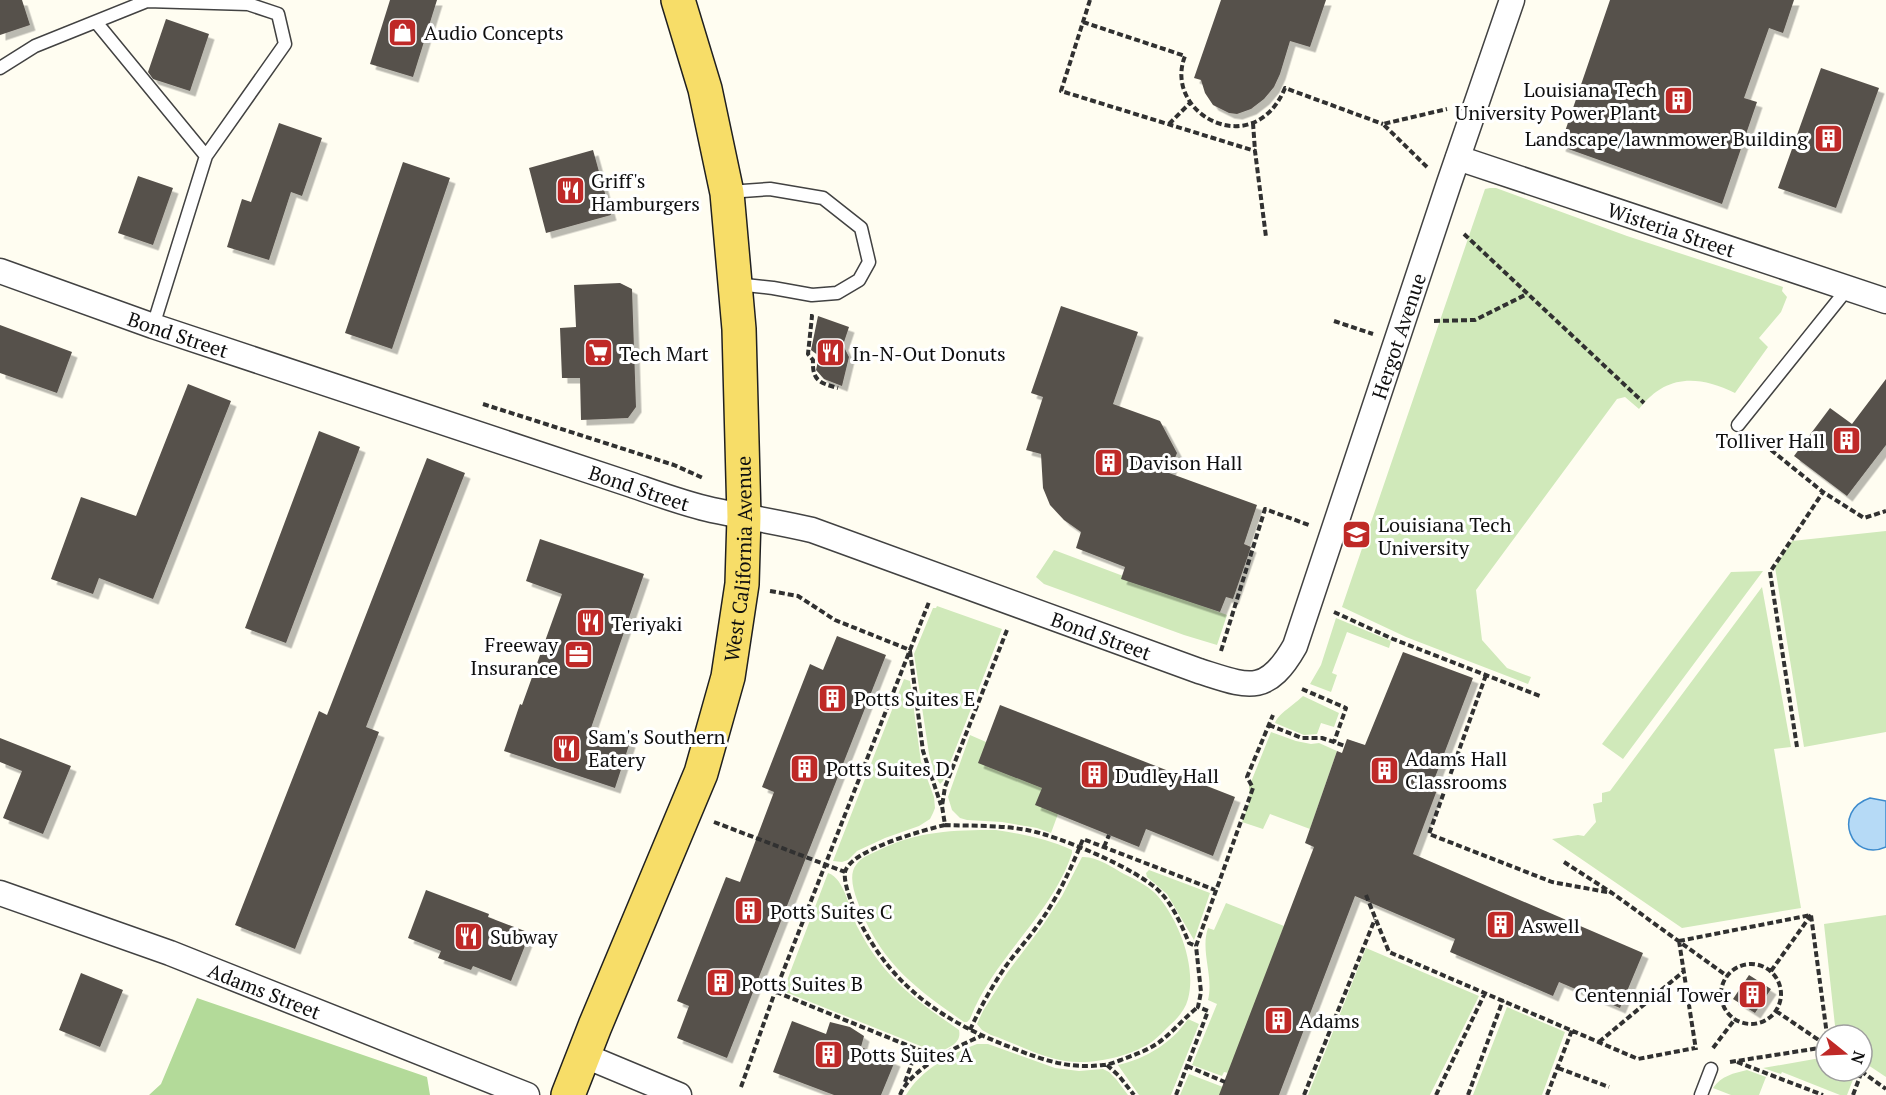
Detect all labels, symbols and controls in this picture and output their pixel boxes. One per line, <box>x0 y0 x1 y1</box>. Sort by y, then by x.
shop icon: Audio Concepts <box>387 16 419 48</box>
place label: Audio Concepts <box>424 19 564 46</box>
place label: Louisiana Tech University Power Plant <box>1455 76 1658 126</box>
building icon: Louisiana Tech University Power Plant <box>1662 84 1694 116</box>
building icon: Landscape/lawnmower Building <box>1813 122 1845 154</box>
place label: Landscape/lawnmower Building <box>1525 125 1808 152</box>
place label: Griff's Hamburgers <box>591 167 700 217</box>
restaurant icon: Griff's Hamburgers <box>554 175 586 207</box>
street label: Wisteria Street <box>1604 195 1739 263</box>
street label: Hergot Avenue <box>1365 269 1432 402</box>
street label: Bond Street <box>124 305 233 364</box>
supermarket icon: Tech Mart <box>582 337 614 369</box>
restaurant icon: In-N-Out Donuts <box>815 337 847 369</box>
place label: Tech Mart <box>619 340 709 367</box>
place label: In-N-Out Donuts <box>852 340 1006 367</box>
building icon: Tolliver Hall <box>1830 424 1862 456</box>
place label: Tolliver Hall <box>1716 427 1825 454</box>
building icon: Davison Hall <box>1092 446 1124 478</box>
place label: Davison Hall <box>1129 449 1243 476</box>
street label: West California Avenue <box>717 455 758 664</box>
street label: Bond Street <box>585 458 693 517</box>
place label: Louisiana Tech University <box>1378 511 1512 561</box>
school or university icon: Louisiana Tech University <box>1341 519 1373 551</box>
street label: Bond Street <box>1047 605 1156 666</box>
restaurant icon: Teriyaki <box>574 607 606 639</box>
place label: Teriyaki <box>611 610 682 637</box>
place label: Freeway Insurance <box>470 631 559 681</box>
office icon: Freeway Insurance <box>563 639 595 671</box>
building icon: Potts Suites E <box>817 682 849 714</box>
place label: Potts Suites E <box>854 685 975 712</box>
place label: Sam's Southern Eatery <box>588 723 726 773</box>
restaurant icon: Sam's Southern Eatery <box>551 732 583 764</box>
place label: Adams Hall Classrooms <box>1405 745 1507 795</box>
building icon: Potts Suites D <box>789 752 821 784</box>
building icon: Adams Hall Classrooms <box>1368 754 1400 786</box>
place label: Potts Suites D <box>826 755 950 782</box>
building icon: Dudley Hall <box>1078 759 1110 791</box>
place label: Dudley Hall <box>1115 762 1219 789</box>
building icon: Potts Suites C <box>733 895 765 927</box>
place label: Potts Suites C <box>770 898 893 925</box>
building icon: Aswell <box>1484 909 1516 941</box>
place label: Aswell <box>1521 912 1580 939</box>
restaurant icon: Subway <box>453 920 485 952</box>
place label: Subway <box>490 923 559 950</box>
street label: Adams Street <box>204 956 325 1025</box>
building icon: Potts Suites B <box>704 967 736 999</box>
place label: Potts Suites B <box>741 970 863 997</box>
building icon: Centennial Tower <box>1736 978 1768 1010</box>
place label: Centennial Tower <box>1574 981 1731 1008</box>
building icon: Adams <box>1262 1004 1294 1036</box>
place label: Adams <box>1299 1007 1360 1034</box>
north arrow <box>1814 1023 1874 1083</box>
building icon: Potts Suites A <box>813 1038 845 1070</box>
place label: Potts Suites A <box>850 1041 973 1068</box>
text: N <box>1846 1048 1871 1067</box>

